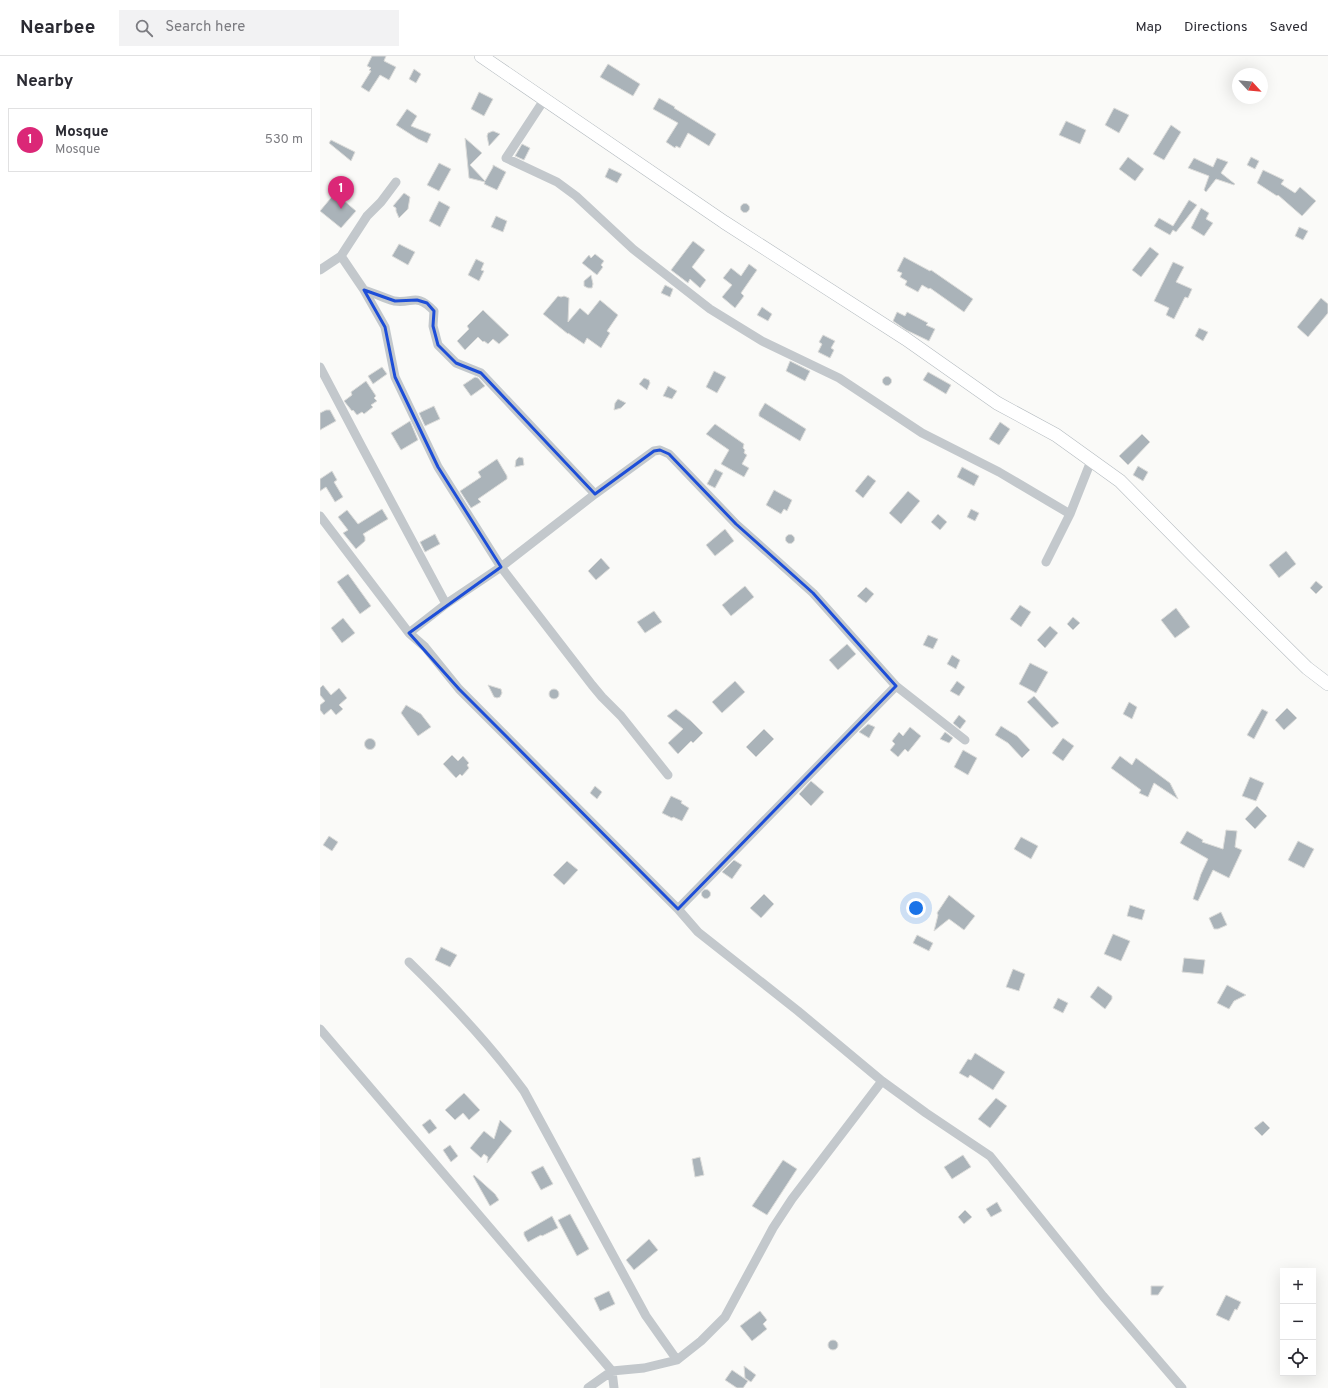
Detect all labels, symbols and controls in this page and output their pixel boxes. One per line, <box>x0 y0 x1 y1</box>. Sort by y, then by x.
search box <box>119 10 399 46</box>
text: Nearbee <box>20 16 95 40</box>
icon: search <box>133 17 155 39</box>
text: Search here <box>165 18 245 37</box>
text: Map <box>1136 19 1162 36</box>
text: Directions <box>1184 19 1248 36</box>
text: Saved <box>1270 19 1308 36</box>
north arrow <box>1232 68 1268 104</box>
text: Nearby <box>16 71 73 93</box>
text: Mosque <box>55 123 109 142</box>
text: 1 <box>27 132 33 148</box>
text: 530 m <box>265 132 303 148</box>
text: Mosque <box>55 142 100 158</box>
pin: 1 <box>328 176 354 209</box>
your location <box>906 898 926 918</box>
map controls <box>1280 1268 1316 1376</box>
button: + <box>1280 1268 1316 1304</box>
button: − <box>1280 1304 1316 1340</box>
button: locate <box>1280 1340 1316 1376</box>

